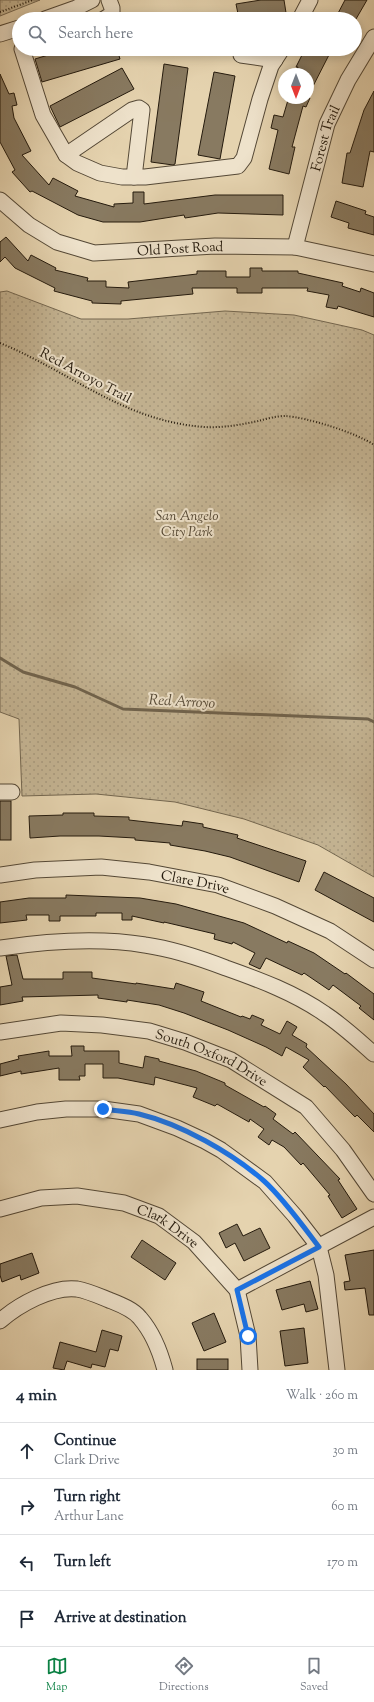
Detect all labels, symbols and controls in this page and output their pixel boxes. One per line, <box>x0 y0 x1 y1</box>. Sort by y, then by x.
search box <box>12 12 362 56</box>
icon: search <box>26 23 48 45</box>
text: Search here <box>58 24 133 45</box>
north arrow <box>278 68 314 104</box>
street label: Forest Trail <box>307 102 347 174</box>
street label: Old Post Road <box>137 238 224 262</box>
street label: Red Arroyo Trail <box>36 344 135 409</box>
park label: San Angelo City Park <box>155 507 219 543</box>
water label: Red Arroyo <box>148 690 216 715</box>
street label: Clare Drive <box>159 866 232 900</box>
street label: South Oxford Drive <box>152 1025 271 1092</box>
route end <box>94 1100 112 1118</box>
street label: Clark Drive <box>133 1201 203 1253</box>
route start <box>239 1327 257 1345</box>
text: 4 min <box>16 1384 57 1408</box>
text: Walk · 260 m <box>286 1387 358 1405</box>
text: Continue <box>54 1431 116 1452</box>
icon: ahead <box>16 1440 38 1462</box>
text: 30 m <box>332 1442 358 1460</box>
text: Clark Drive <box>54 1452 120 1470</box>
text: Turn right <box>54 1487 120 1508</box>
icon: right <box>16 1496 38 1518</box>
text: 60 m <box>331 1498 358 1516</box>
text: Arthur Lane <box>54 1508 124 1526</box>
icon: left <box>16 1552 38 1574</box>
text: Turn left <box>54 1552 111 1573</box>
text: 170 m <box>327 1554 358 1572</box>
icon: arrive <box>16 1608 38 1630</box>
text: Arrive at destination <box>54 1608 187 1629</box>
tab: Map <box>46 1655 68 1695</box>
tab: Directions <box>159 1655 209 1695</box>
tab: Saved <box>300 1655 328 1695</box>

